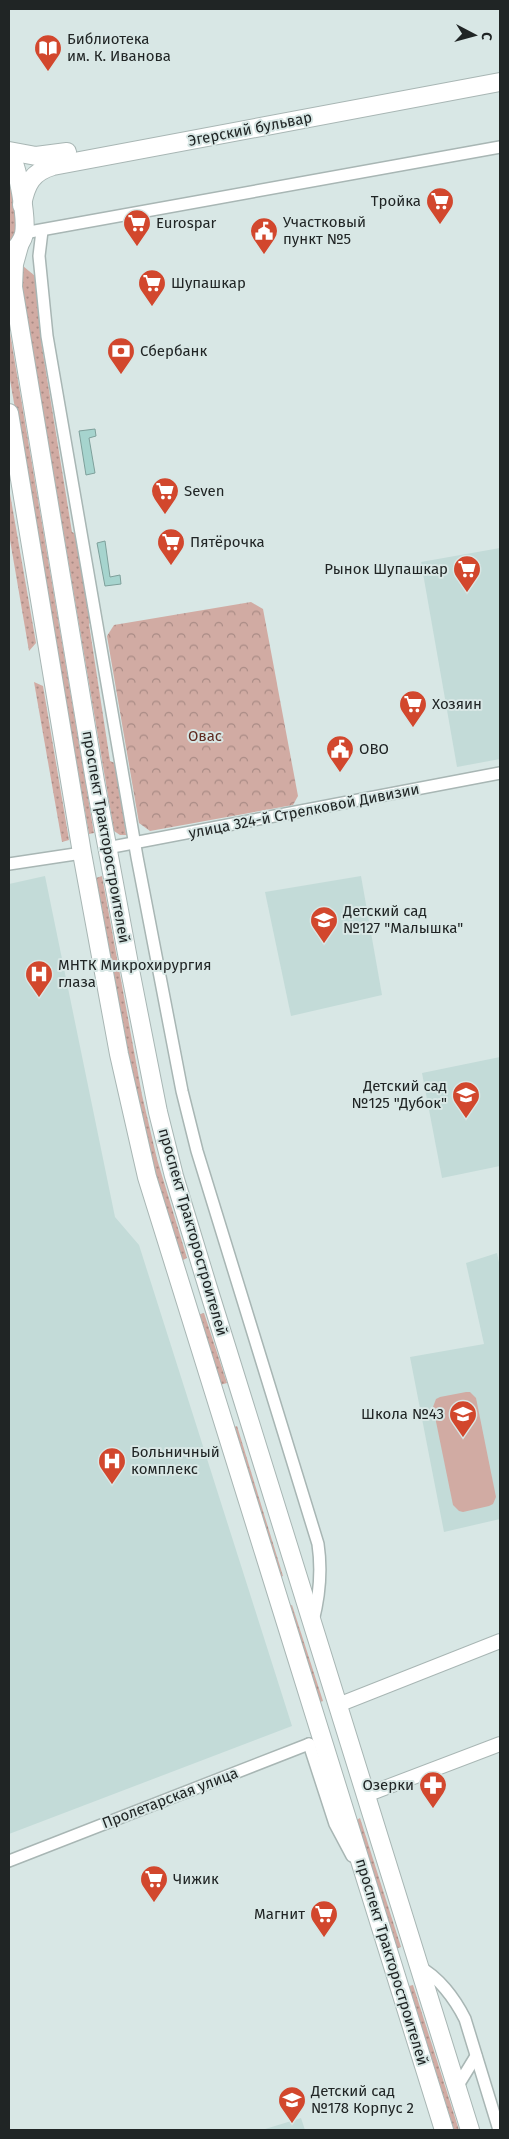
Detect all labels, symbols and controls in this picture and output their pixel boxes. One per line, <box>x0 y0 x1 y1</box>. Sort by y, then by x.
north arrow <box>449 10 499 60</box>
place label: Библиотека им. К. Иванова <box>67 30 171 65</box>
text: С <box>478 31 495 41</box>
library icon: Библиотека им. К. Иванова <box>33 33 63 72</box>
street label: Эгерский бульвар <box>187 108 313 150</box>
supermarket icon: Тройка <box>425 186 455 225</box>
place label: Тройка <box>371 192 421 210</box>
supermarket icon: Eurospar <box>122 208 152 247</box>
place label: Участковый пункт №5 <box>283 213 366 248</box>
place label: Eurospar <box>156 214 217 232</box>
public building icon: Участковый пункт №5 <box>249 216 279 255</box>
supermarket icon: Шупашкар <box>137 268 167 307</box>
place label: Шупашкар <box>171 274 246 292</box>
bank icon: Сбербанк <box>106 336 136 375</box>
place label: Сбербанк <box>140 342 208 360</box>
supermarket icon: Seven <box>150 476 180 515</box>
place label: Seven <box>184 482 225 500</box>
supermarket icon: Пятёрочка <box>156 527 186 566</box>
place label: Пятёрочка <box>190 533 265 551</box>
supermarket icon: Рынок Шупашкар <box>452 554 482 593</box>
place label: Рынок Шупашкар <box>324 560 448 578</box>
supermarket icon: Хозяин <box>398 689 428 728</box>
place label: Хозяин <box>432 695 482 713</box>
park label: Овас <box>188 727 222 745</box>
street label: проспект Тракторостроителей <box>78 729 134 945</box>
public building icon: ОВО <box>325 734 355 773</box>
place label: ОВО <box>359 740 389 758</box>
street label: улица 324-й Стрелковой Дивизии <box>187 780 421 842</box>
place label: Детский сад №127 "Малышка" <box>342 902 463 937</box>
school or university icon: Детский сад №127 "Малышка" <box>309 905 339 944</box>
place label: МНТК Микрохирургия глаза <box>58 956 212 991</box>
hospital icon: МНТК Микрохирургия глаза <box>24 959 54 998</box>
place label: Детский сад №125 "Дубок" <box>352 1077 447 1112</box>
school or university icon: Детский сад №125 "Дубок" <box>451 1080 481 1119</box>
street label: проспект Тракторостроителей <box>155 1126 231 1338</box>
school or university icon: Школа №43 <box>448 1399 478 1438</box>
place label: Школа №43 <box>361 1405 444 1423</box>
place label: Больничный комплекс <box>131 1443 220 1478</box>
hospital icon: Больничный комплекс <box>97 1446 127 1485</box>
street label: Пролетарская улица <box>99 1764 241 1832</box>
pharmacy icon: Озерки <box>418 1770 448 1809</box>
place label: Озерки <box>362 1776 414 1794</box>
street label: проспект Тракторостроителей <box>352 1856 432 2068</box>
supermarket icon: Чижик <box>139 1864 169 1903</box>
place label: Чижик <box>173 1870 219 1888</box>
supermarket icon: Магнит <box>309 1899 339 1938</box>
place label: Магнит <box>254 1905 305 1923</box>
place label: Детский сад №178 Корпус 2 <box>310 2082 414 2117</box>
school or university icon: Детский сад №178 Корпус 2 <box>277 2085 307 2124</box>

